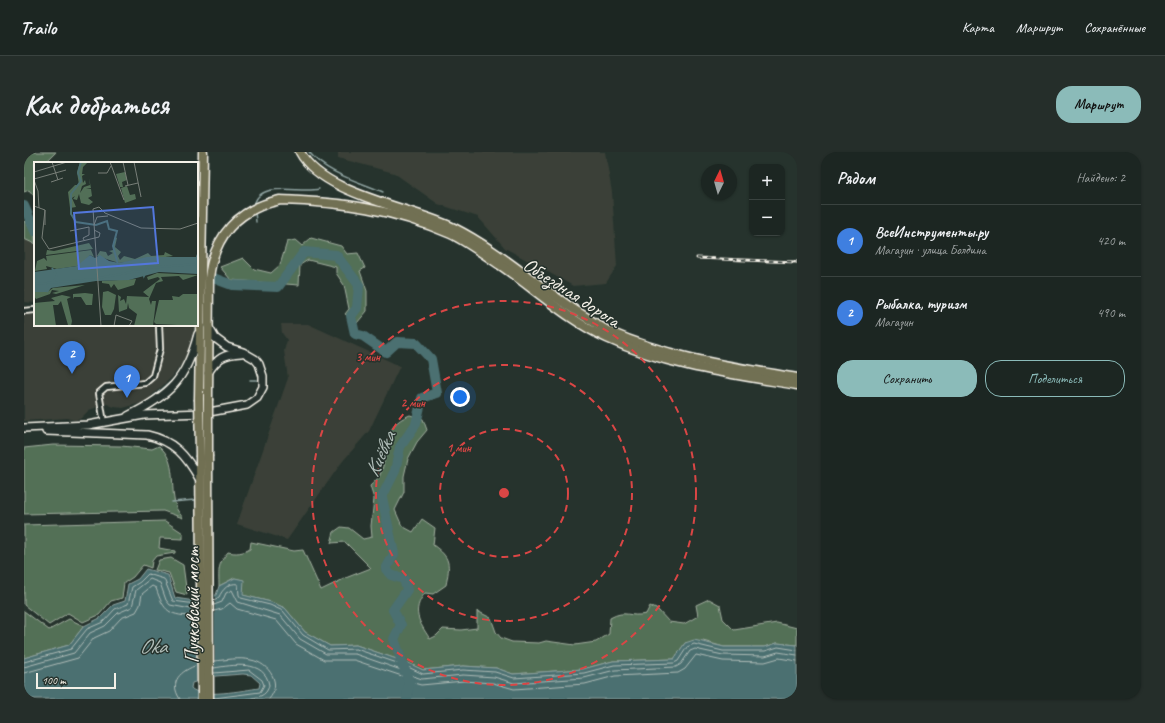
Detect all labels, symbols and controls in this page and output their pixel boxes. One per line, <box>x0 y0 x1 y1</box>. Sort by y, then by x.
text: Trailo <box>20 16 56 40</box>
text: Карта <box>962 19 994 36</box>
text: Маршрут <box>1016 19 1062 36</box>
text: Сохранённые <box>1084 19 1145 36</box>
button: Маршрут <box>1056 86 1141 123</box>
text: Как добраться <box>24 87 169 122</box>
inset map <box>34 162 198 326</box>
north arrow <box>701 164 737 200</box>
map controls <box>749 164 785 236</box>
button: + <box>749 164 785 200</box>
text: Рядом <box>837 168 875 189</box>
text: Найдено: 2 <box>1077 170 1125 186</box>
button: − <box>749 200 785 236</box>
text: ВсеИнструменты.ру <box>875 223 988 242</box>
text: 1 <box>847 233 853 249</box>
text: 420 m <box>1097 233 1125 249</box>
text: Магазин · улица Болдина <box>875 242 986 258</box>
street label: Объездная дорога <box>518 252 627 335</box>
text: Рыбалка, туризм <box>875 295 967 314</box>
text: 2 <box>847 305 853 321</box>
text: 490 m <box>1097 305 1125 321</box>
text: Магазин <box>875 314 913 330</box>
pin: 2 <box>59 341 85 374</box>
text: 3 мин <box>356 349 381 365</box>
button: Сохранить <box>837 360 977 397</box>
button: Поделиться <box>985 360 1125 397</box>
pin: 1 <box>114 365 140 398</box>
your location <box>450 387 470 407</box>
text: 2 мин <box>401 395 426 411</box>
water label: Киёвка <box>359 426 402 481</box>
text: 1 мин <box>447 440 472 456</box>
centre of rings <box>497 486 511 500</box>
street label: Пучковский мост <box>180 546 205 663</box>
water label: Oka <box>139 633 169 659</box>
scale bar <box>36 671 116 690</box>
text: 100 m <box>42 673 66 687</box>

